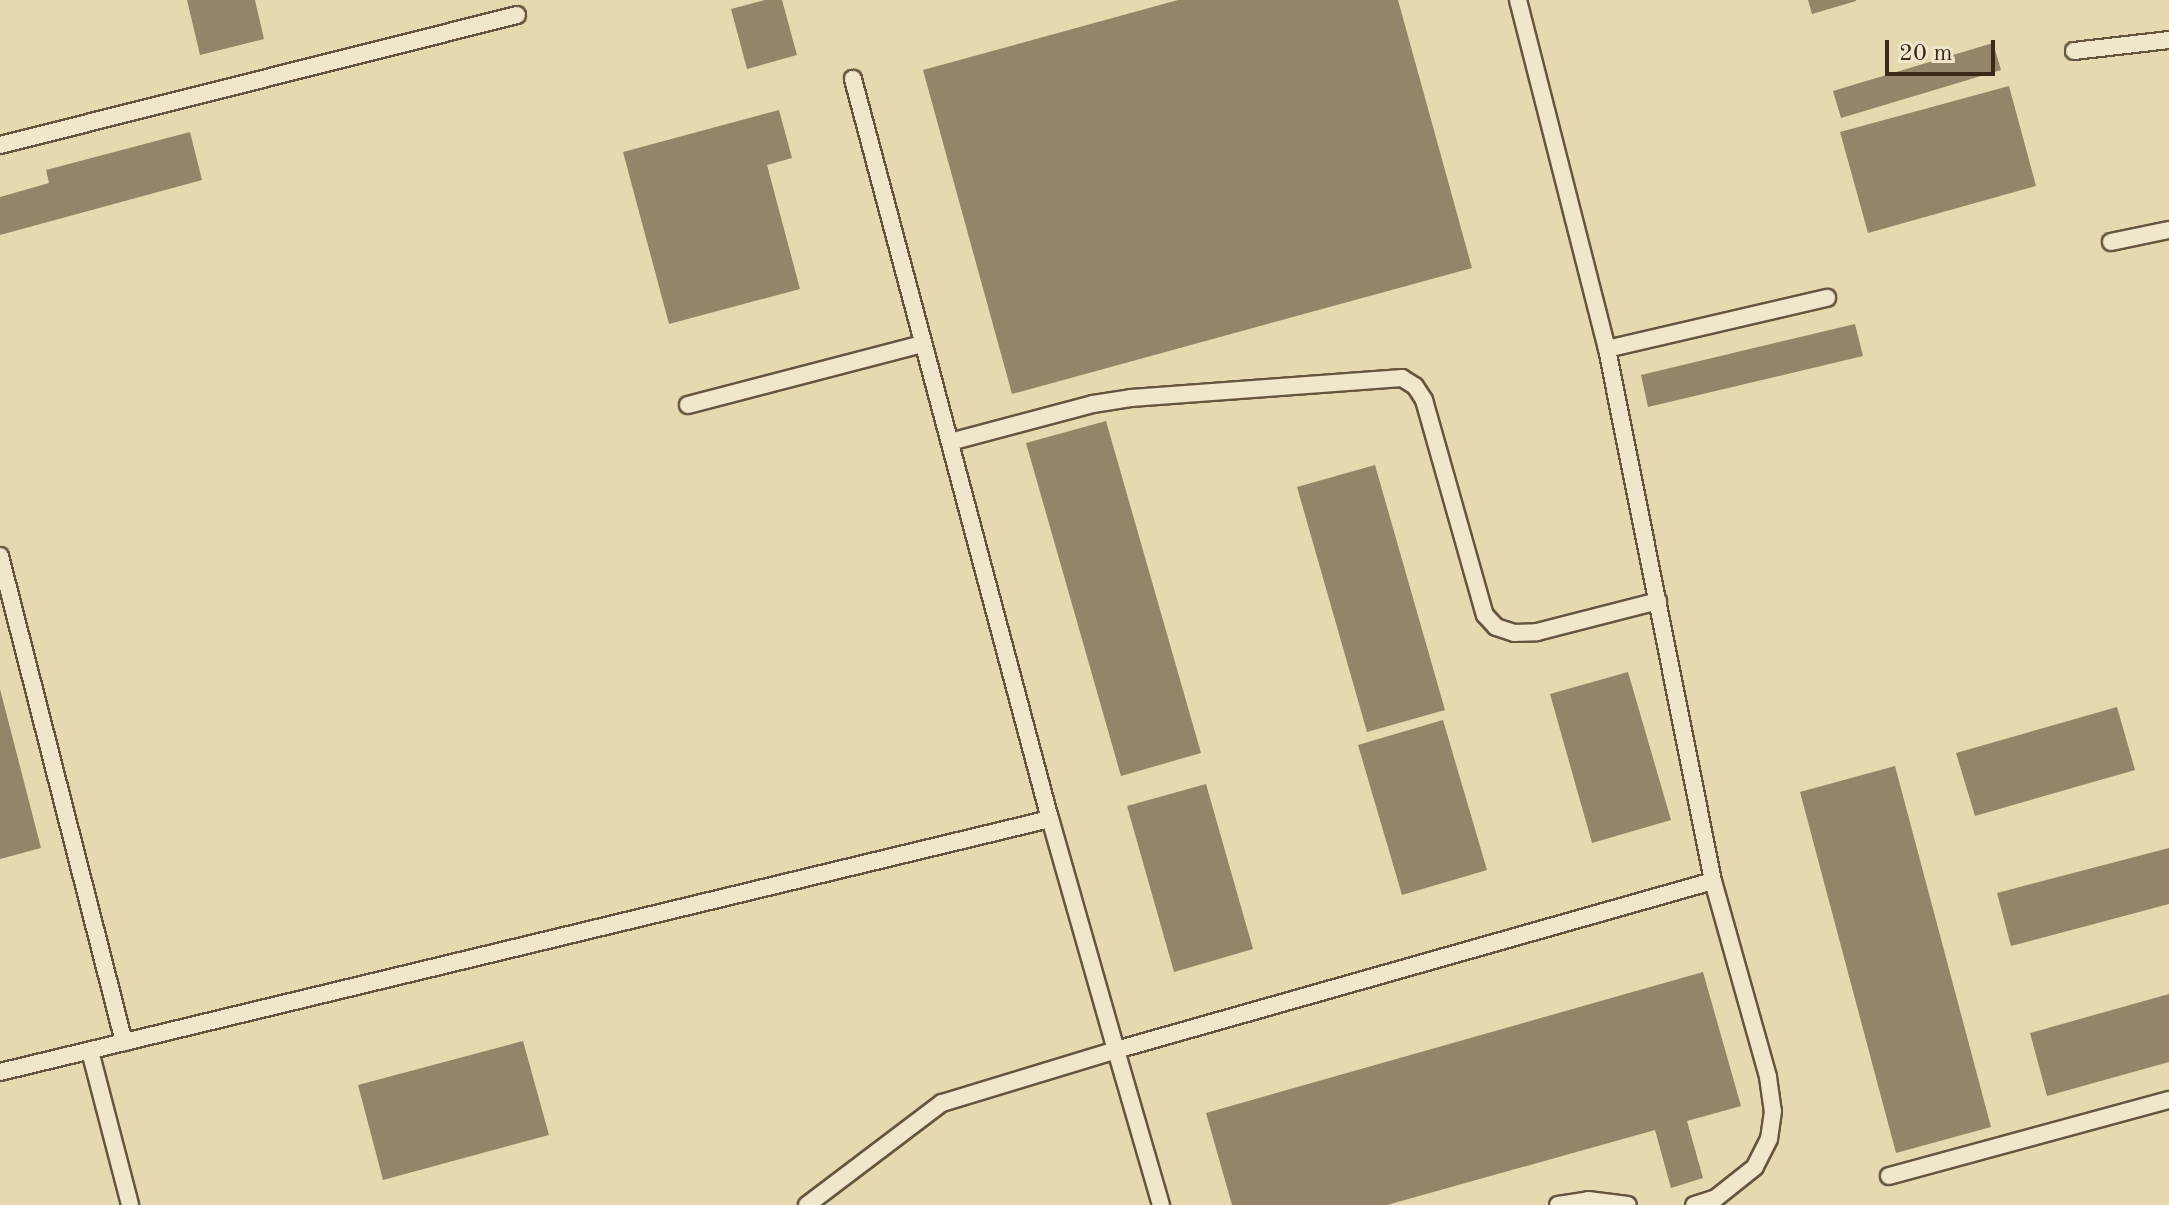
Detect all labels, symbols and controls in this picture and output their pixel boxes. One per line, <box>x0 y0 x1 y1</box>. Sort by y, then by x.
scale bar <box>1889 24 1999 74</box>
text: 20 m <box>1899 42 1953 66</box>

